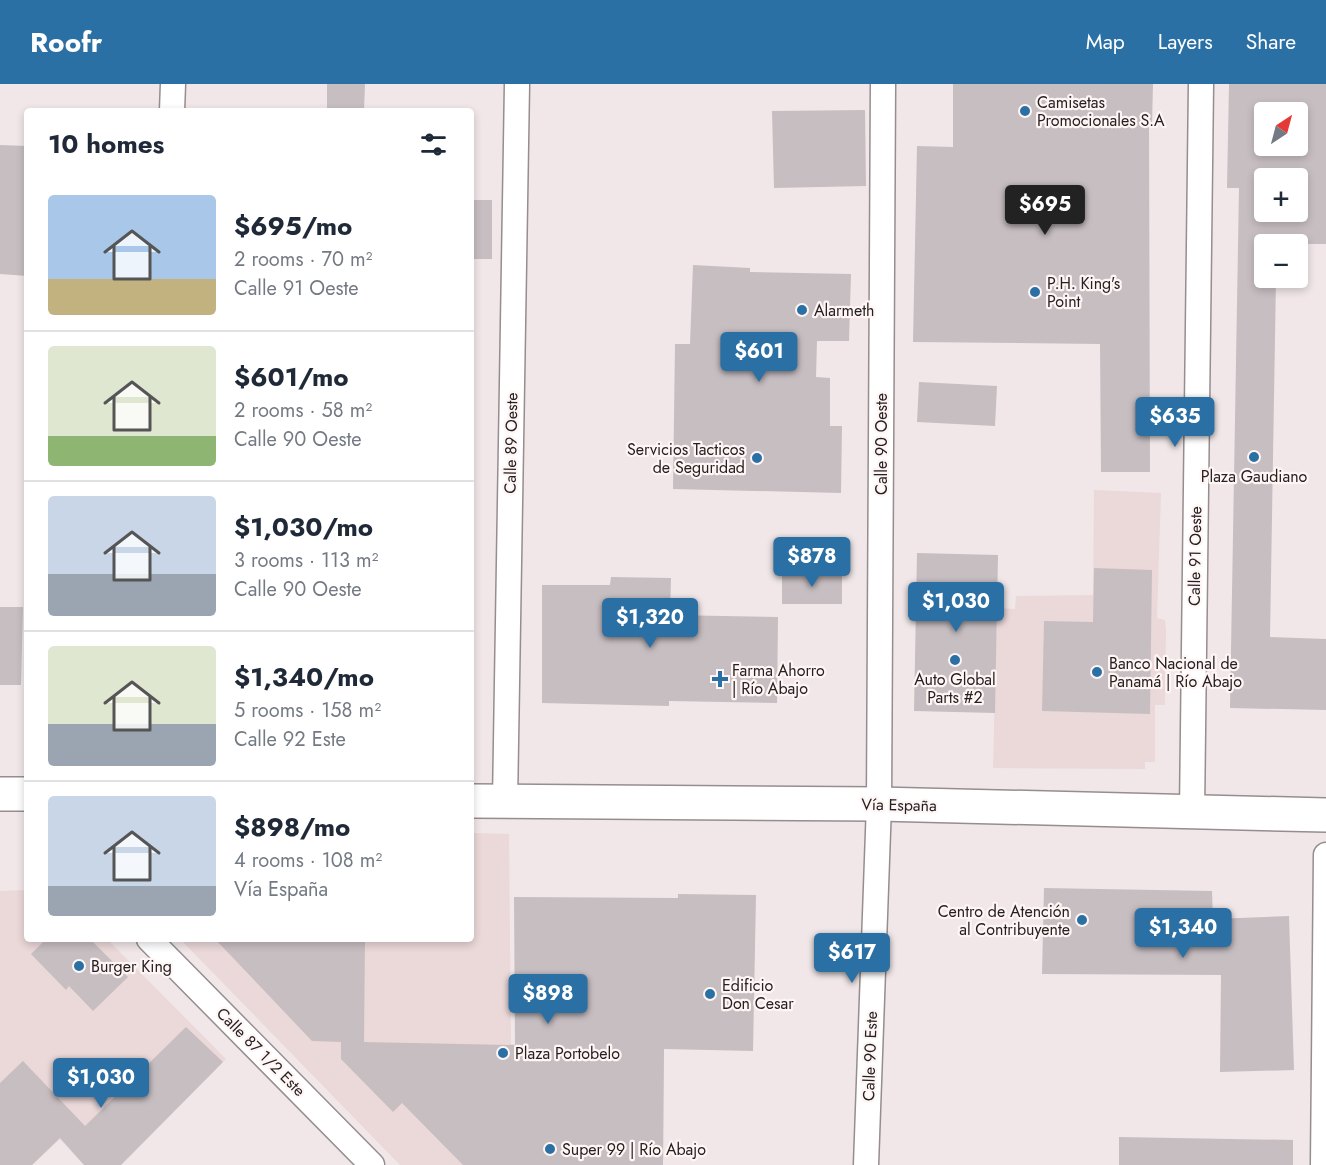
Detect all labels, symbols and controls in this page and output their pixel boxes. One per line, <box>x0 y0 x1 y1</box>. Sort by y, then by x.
text: Roofr <box>30 22 102 63</box>
text: Map <box>1086 27 1125 57</box>
text: Layers <box>1158 27 1213 57</box>
text: Share <box>1246 27 1296 57</box>
place label: Camisetas Promocionales S.A <box>1037 91 1165 132</box>
north arrow <box>1254 102 1308 156</box>
map controls <box>1254 102 1308 288</box>
marker: Camisetas Promocionales S.A <box>1018 104 1032 118</box>
text: 10 homes <box>48 125 164 163</box>
icon: filters <box>417 128 450 161</box>
button: + <box>1254 168 1308 222</box>
pin: $695 <box>1009 185 1081 236</box>
text: $695 <box>1019 190 1071 219</box>
text: $695/mo <box>234 207 352 245</box>
icon: home <box>96 219 168 291</box>
button: − <box>1254 234 1308 288</box>
text: 2 rooms · 70 m² <box>234 245 372 274</box>
place label: P.H. King's Point <box>1047 272 1120 313</box>
text: Calle 91 Oeste <box>234 274 359 303</box>
marker: P.H. King's Point <box>1028 285 1042 299</box>
place label: Alarmeth <box>814 299 874 322</box>
marker: Alarmeth <box>795 303 809 317</box>
pin: $601 <box>723 332 795 383</box>
text: $601 <box>734 337 784 366</box>
text: $601/mo <box>234 358 349 396</box>
icon: home <box>96 370 168 442</box>
street label: Calle 89 Oeste <box>499 392 523 494</box>
street label: Calle 90 Oeste <box>870 393 893 495</box>
text: 2 rooms · 58 m² <box>234 396 372 425</box>
pin: $635 <box>1139 397 1211 448</box>
text: $635 <box>1149 402 1201 431</box>
text: Calle 90 Oeste <box>234 425 362 454</box>
place label: Servicios Tacticos de Seguridad <box>627 438 745 479</box>
marker: Plaza Gaudiano <box>1247 450 1261 464</box>
marker: Servicios Tacticos de Seguridad <box>750 451 764 465</box>
place label: Plaza Gaudiano <box>1201 465 1308 488</box>
street label: Calle 91 Oeste <box>1183 506 1207 606</box>
text: $1,030/mo <box>234 508 373 546</box>
icon: home <box>96 520 168 592</box>
pin: $878 <box>776 537 848 588</box>
text: $878 <box>787 542 837 571</box>
text: 3 rooms · 113 m² <box>234 546 378 575</box>
text: Calle 90 Oeste <box>234 575 362 604</box>
pin: $1,030 <box>907 582 1005 633</box>
text: $1,030 <box>922 587 990 616</box>
pin: $1,320 <box>601 598 699 649</box>
text: $1,320 <box>616 603 684 632</box>
place label: Banco Nacional de Panamá | Río Abajo <box>1109 652 1242 693</box>
marker: Auto Global Parts #2 <box>948 653 962 667</box>
text: $1,340/mo <box>234 658 374 696</box>
place label: Farma Ahorro | Río Abajo <box>732 659 825 700</box>
marker: Banco Nacional de Panamá | Río Abajo <box>1090 665 1104 679</box>
place label: Auto Global Parts #2 <box>914 668 996 709</box>
icon: home <box>96 670 168 742</box>
marker: Farma Ahorro | Río Abajo <box>713 672 727 686</box>
text: 5 rooms · 158 m² <box>234 696 381 725</box>
text: Calle 92 Este <box>234 725 346 754</box>
street label: Vía España <box>861 793 937 817</box>
text: $898/mo <box>234 808 350 846</box>
icon: home <box>96 820 168 892</box>
text: 4 rooms · 108 m² <box>234 846 382 875</box>
text: Vía España <box>234 875 328 904</box>
place label: Centro de Atención al Contribuyente <box>938 900 1070 941</box>
pin: $1,340 <box>1134 908 1232 959</box>
marker: Centro de Atención al Contribuyente <box>1075 913 1089 927</box>
text: $1,340 <box>1149 913 1217 942</box>
pin: $617 <box>816 933 888 984</box>
text: $617 <box>828 938 876 967</box>
place label: Burger King <box>91 955 172 978</box>
marker: Burger King <box>72 959 86 973</box>
pin: $898 <box>512 974 584 1025</box>
place label: Edificio Don Cesar <box>722 974 794 1015</box>
text: $898 <box>523 979 573 1008</box>
marker: Edificio Don Cesar <box>703 987 717 1001</box>
street label: Calle 87 1/2 Este <box>211 1002 311 1102</box>
street label: Calle 90 Este <box>857 1011 883 1101</box>
place label: Plaza Portobelo <box>515 1042 620 1065</box>
marker: Plaza Portobelo <box>496 1046 510 1060</box>
pin: $1,030 <box>52 1058 150 1109</box>
text: $1,030 <box>67 1063 135 1092</box>
place label: Super 99 | Río Abajo <box>562 1138 706 1161</box>
marker: Super 99 | Río Abajo <box>543 1142 557 1156</box>

